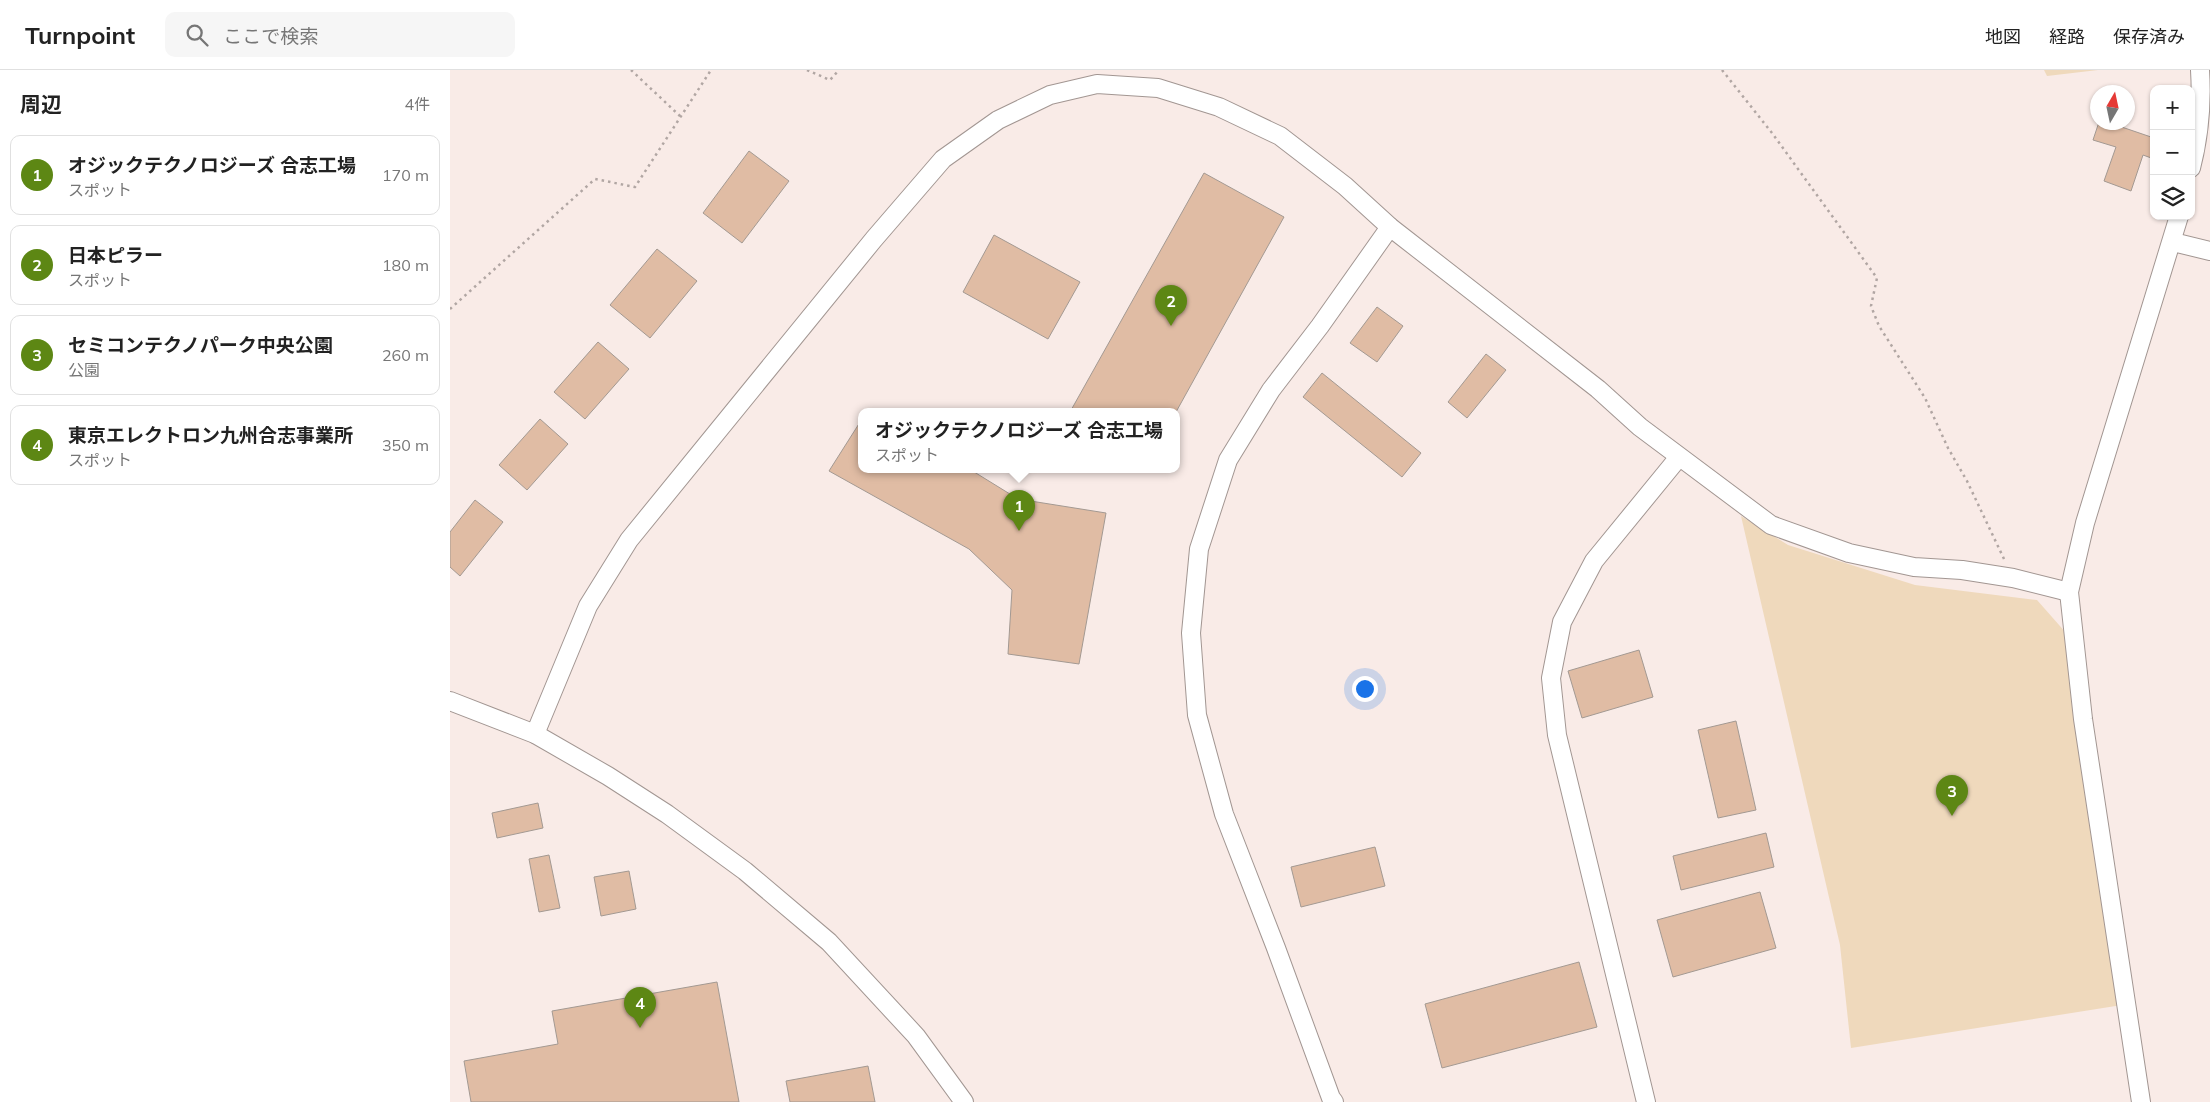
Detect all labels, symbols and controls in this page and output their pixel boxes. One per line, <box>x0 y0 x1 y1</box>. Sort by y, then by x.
search box <box>165 12 515 57</box>
text: Turnpoint <box>25 20 135 50</box>
icon: search <box>183 21 211 49</box>
text: ここで検索 <box>223 24 318 48</box>
text: 地図 <box>1985 25 2021 48</box>
text: 経路 <box>2049 25 2085 48</box>
text: 保存済み <box>2113 25 2185 48</box>
north arrow <box>2090 85 2135 130</box>
map controls <box>2150 85 2195 220</box>
button: + <box>2150 85 2195 130</box>
text: 周辺 <box>20 91 62 117</box>
text: 4件 <box>404 94 430 114</box>
button: − <box>2150 130 2195 175</box>
text: オジックテクノロジーズ 合志工場 <box>68 153 356 177</box>
text: 1 <box>32 165 42 185</box>
text: 170 m <box>382 165 429 185</box>
button: layers <box>2150 175 2195 220</box>
text: スポット <box>68 180 132 200</box>
text: 日本ピラー <box>68 243 163 267</box>
text: 2 <box>32 255 42 275</box>
text: 180 m <box>382 255 429 275</box>
text: スポット <box>68 270 132 290</box>
pin: 2 <box>1155 285 1187 326</box>
text: セミコンテクノパーク中央公園 <box>68 333 333 357</box>
text: 3 <box>32 345 42 365</box>
text: 260 m <box>382 345 429 365</box>
text: 公園 <box>68 360 100 380</box>
popup <box>858 408 1180 473</box>
text: オジックテクノロジーズ 合志工場 <box>875 418 1163 442</box>
text: 東京エレクトロン九州合志事業所 <box>68 423 353 447</box>
text: 4 <box>32 435 42 455</box>
text: 350 m <box>382 435 429 455</box>
text: スポット <box>875 445 939 465</box>
text: スポット <box>68 450 132 470</box>
pin: 1 <box>1003 490 1035 531</box>
your location <box>1352 676 1378 702</box>
pin: 3 <box>1936 775 1968 816</box>
pin: 4 <box>624 987 656 1028</box>

